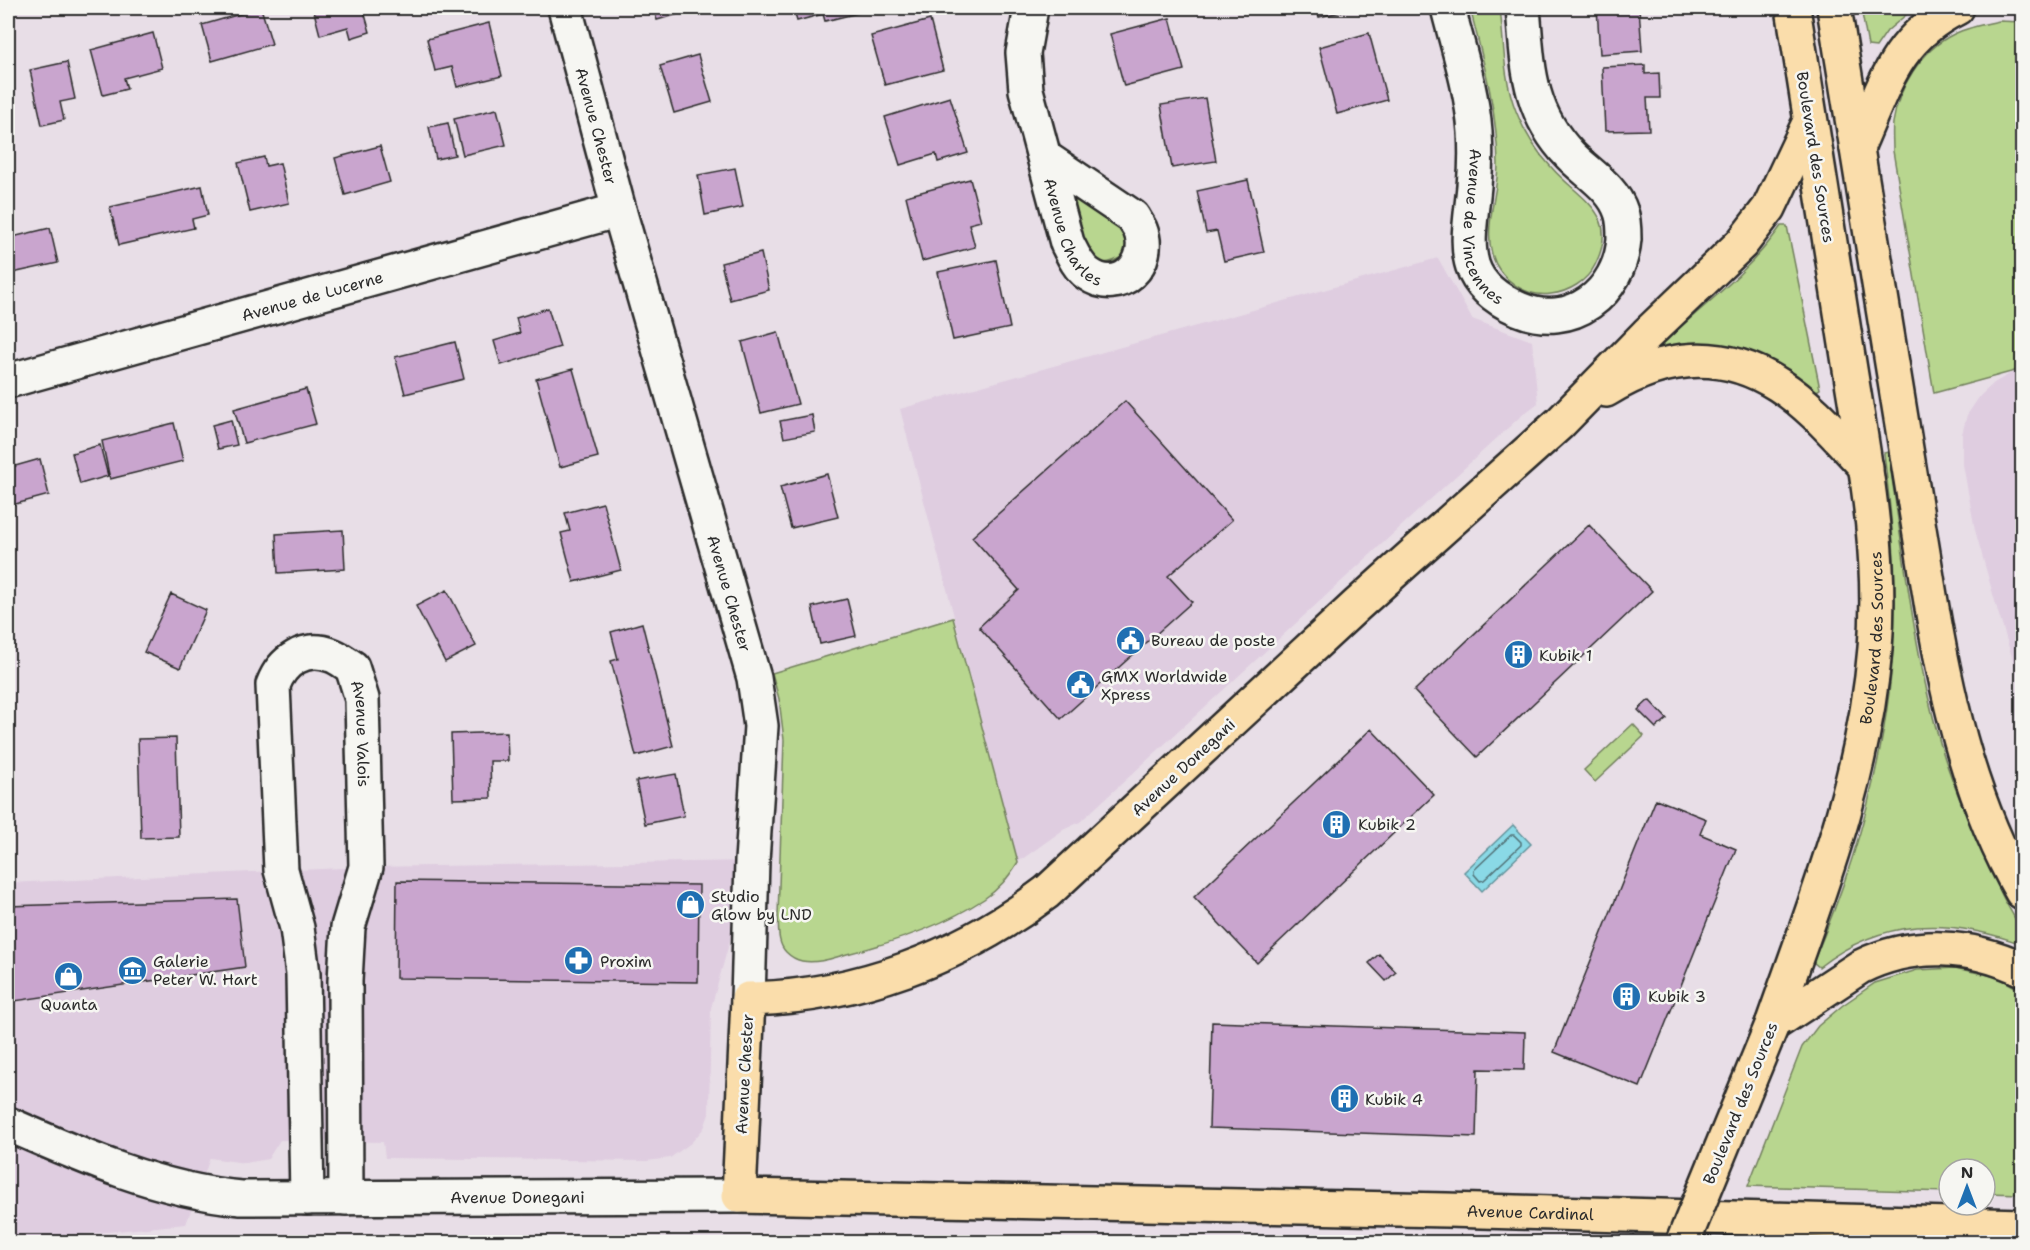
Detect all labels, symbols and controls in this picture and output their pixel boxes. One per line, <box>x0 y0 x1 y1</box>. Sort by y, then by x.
street label: Avenue Chester <box>570 65 622 187</box>
street label: Boulevard des Sources <box>1792 70 1839 244</box>
street label: Avenue de Vincennes <box>1458 149 1508 310</box>
street label: Avenue Charles <box>1039 176 1105 291</box>
street label: Avenue de Lucerne <box>239 267 386 326</box>
street label: Avenue Chester <box>702 533 756 654</box>
street label: Boulevard des Sources <box>1855 551 1888 726</box>
public building icon: Bureau de poste <box>1114 624 1146 656</box>
place label: Bureau de poste <box>1151 630 1276 651</box>
building icon: Kubik 1 <box>1502 639 1534 671</box>
place label: Kubik 1 <box>1539 645 1593 666</box>
place label: GMX Worldwide Xpress <box>1101 666 1228 705</box>
public building icon: GMX Worldwide Xpress <box>1064 669 1096 701</box>
street label: Avenue Valois <box>346 678 374 787</box>
street label: Avenue Donegani <box>1127 714 1240 821</box>
building icon: Kubik 2 <box>1321 808 1353 840</box>
place label: Kubik 2 <box>1358 814 1416 835</box>
place label: Studio Glow by LND <box>711 886 812 925</box>
shop icon: Studio Glow by LND <box>674 889 706 921</box>
pharmacy icon: Proxim <box>563 945 595 977</box>
place label: Galerie Peter W. Hart <box>153 951 258 990</box>
place label: Proxim <box>600 951 652 972</box>
museum icon: Galerie Peter W. Hart <box>116 954 148 986</box>
shop icon: Quanta <box>53 960 85 992</box>
building icon: Kubik 3 <box>1611 980 1643 1012</box>
place label: Kubik 3 <box>1648 986 1706 1007</box>
place label: Quanta <box>41 994 97 1015</box>
street label: Avenue Chester <box>731 1013 758 1135</box>
street label: Boulevard des Sources <box>1698 1019 1783 1187</box>
building icon: Kubik 4 <box>1328 1083 1360 1115</box>
place label: Kubik 4 <box>1365 1089 1423 1110</box>
north arrow <box>1937 1157 1997 1217</box>
text: N <box>1961 1162 1973 1183</box>
street label: Avenue Donegani <box>450 1187 585 1208</box>
street label: Avenue Cardinal <box>1466 1201 1594 1225</box>

